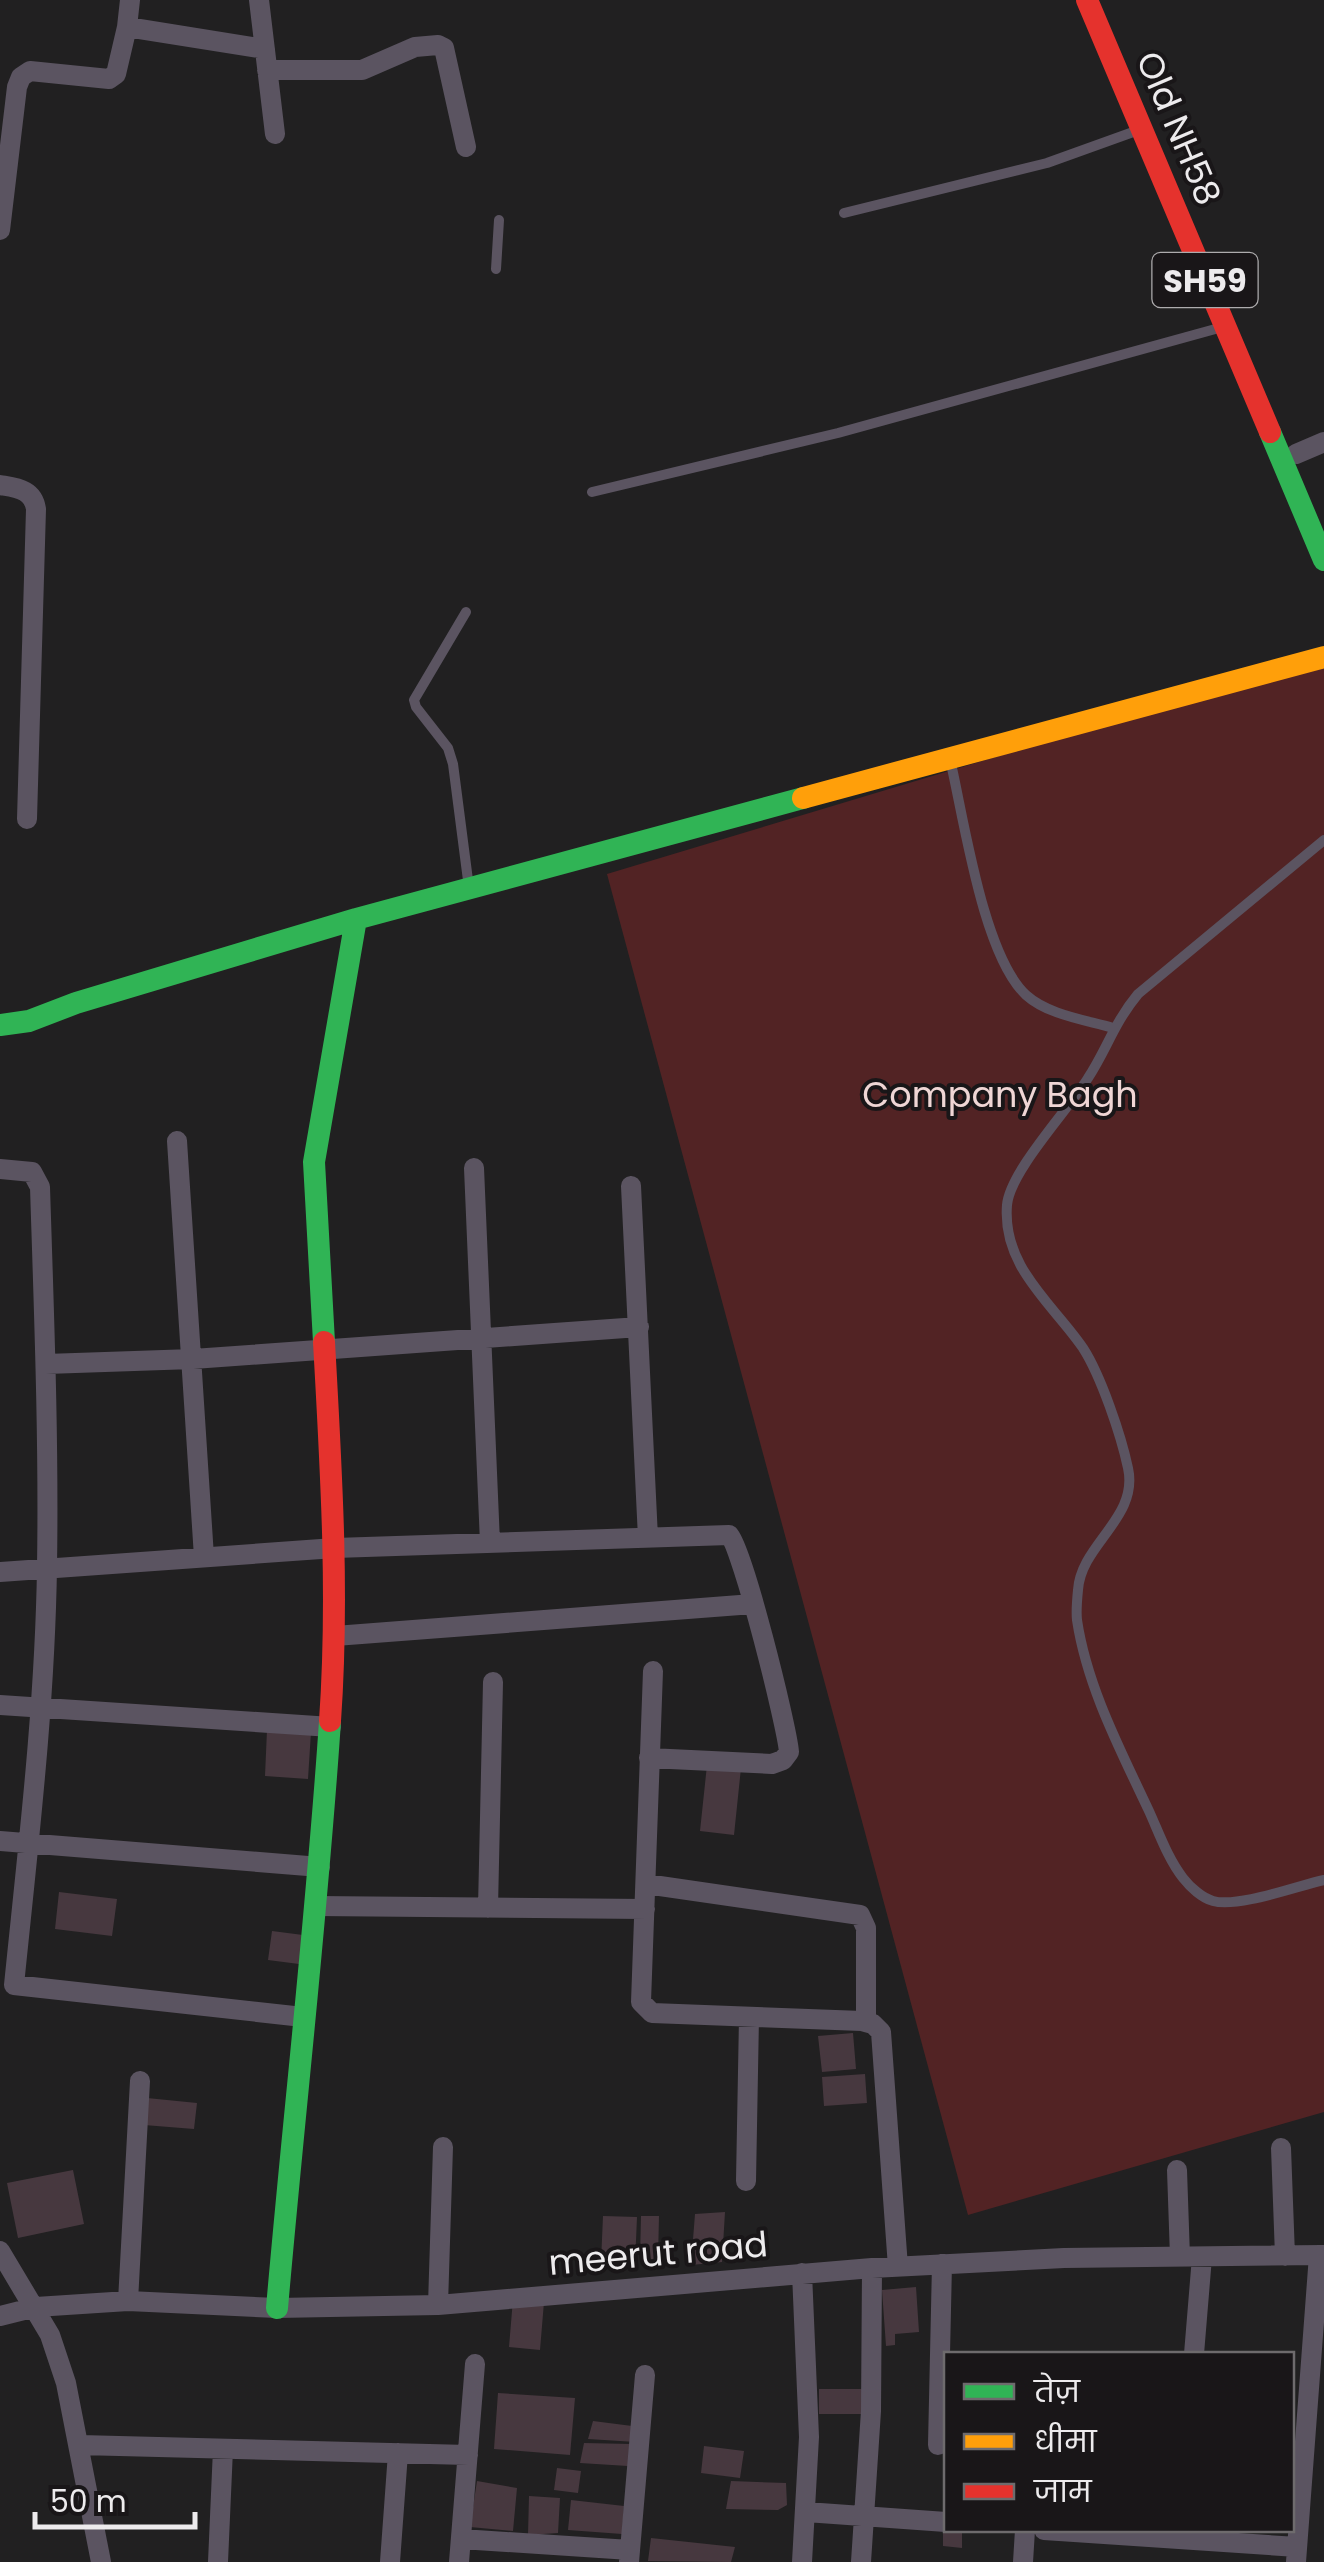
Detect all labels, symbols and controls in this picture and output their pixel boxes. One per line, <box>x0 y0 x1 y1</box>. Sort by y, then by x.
street label: Old NH58 <box>1125 44 1233 212</box>
road number: SH59 <box>1152 253 1258 307</box>
park label: Company Bagh <box>862 1070 1138 1119</box>
street label: meerut road <box>546 2219 770 2287</box>
legend <box>944 2352 1294 2532</box>
text: तेज़ <box>1033 2370 1082 2413</box>
text: धीमा <box>1034 2420 1098 2463</box>
scale bar <box>35 2467 195 2529</box>
text: जाम <box>1033 2470 1093 2513</box>
text: 50 m <box>50 2480 127 2523</box>

